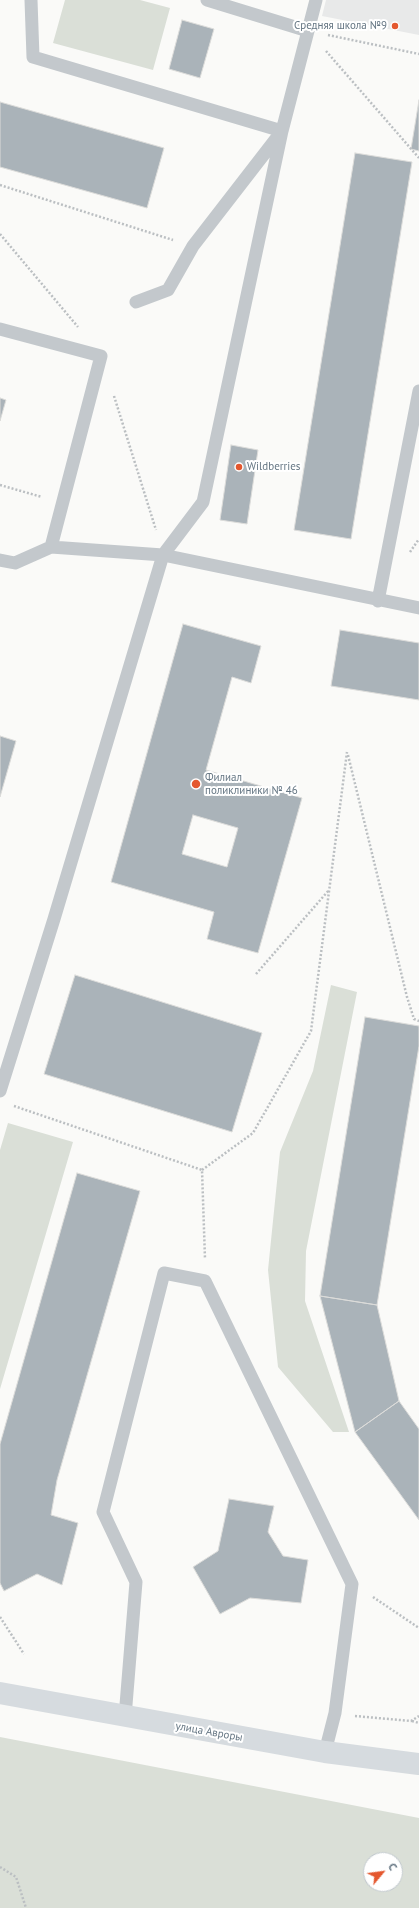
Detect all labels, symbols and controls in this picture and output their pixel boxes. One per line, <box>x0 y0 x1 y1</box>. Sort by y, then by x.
place label: Средняя школа №9 <box>294 19 387 33</box>
marker: Средняя школа №9 <box>390 21 400 31</box>
place label: Wildberries <box>247 460 300 474</box>
marker: Wildberries <box>234 462 244 472</box>
place label: Филиал поликлиники № 46 <box>205 771 298 797</box>
marker: Филиал поликлиники № 46 <box>190 778 202 790</box>
street label: улица Авроры <box>174 1720 244 1744</box>
north arrow <box>363 1852 403 1892</box>
text: С <box>385 1861 400 1873</box>

